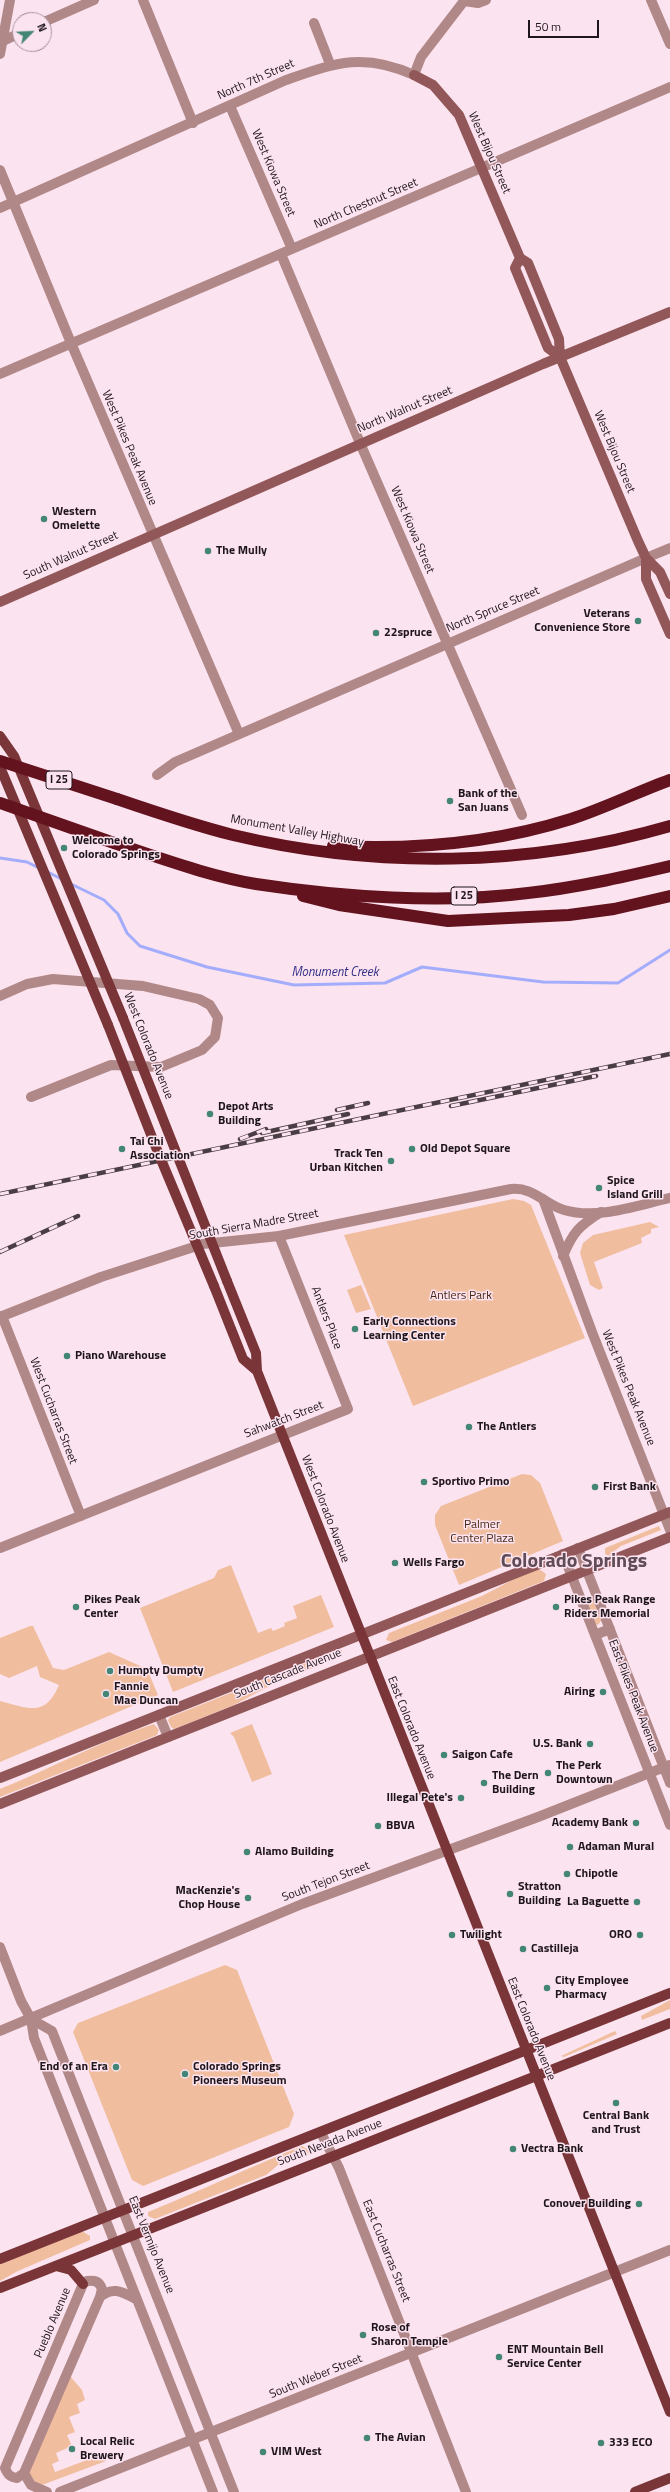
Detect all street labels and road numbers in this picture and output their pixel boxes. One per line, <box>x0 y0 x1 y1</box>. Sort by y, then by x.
street label: North 7th Street <box>215 57 297 103</box>
street label: West Bijou Street <box>465 110 513 196</box>
street label: West Kiowa Street <box>248 127 298 219</box>
street label: North Chestnut Street <box>312 176 420 232</box>
street label: North Walnut Street <box>355 384 455 436</box>
street label: West Pikes Peak Avenue <box>98 388 160 508</box>
street label: West Bijou Street <box>590 409 638 495</box>
street label: West Kiowa Street <box>387 484 437 576</box>
street label: South Walnut Street <box>21 529 121 583</box>
street label: North Spruce Street <box>444 584 542 636</box>
road number: I 25 <box>46 771 72 789</box>
street label: Monument Valley Highway <box>229 812 365 850</box>
road number: I 25 <box>451 887 477 905</box>
street label: West Colorado Avenue <box>120 991 176 1101</box>
street label: South Sierra Madre Street <box>188 1207 320 1243</box>
street label: Antlers Place <box>307 1285 345 1351</box>
street label: West Pikes Peak Avenue <box>598 1328 658 1448</box>
street label: West Cucharras Street <box>26 1356 80 1466</box>
street label: Sahwatch Street <box>242 1398 326 1442</box>
street label: West Colorado Avenue <box>298 1453 352 1565</box>
street label: East Pikes Peak Avenue <box>605 1638 661 1754</box>
street label: South Cascade Avenue <box>232 1646 344 1702</box>
street label: East Colorado Avenue <box>384 1674 438 1782</box>
street label: South Tejon Street <box>280 1859 372 1905</box>
street label: East Colorado Avenue <box>504 1975 558 2083</box>
street label: South Nevada Avenue <box>276 2116 384 2170</box>
street label: East Vermijo Avenue <box>125 2194 177 2296</box>
street label: East Cucharras Street <box>359 2198 413 2304</box>
street label: Pueblo Avenue <box>32 2286 74 2360</box>
street label: South Weber Street <box>267 2352 365 2402</box>

